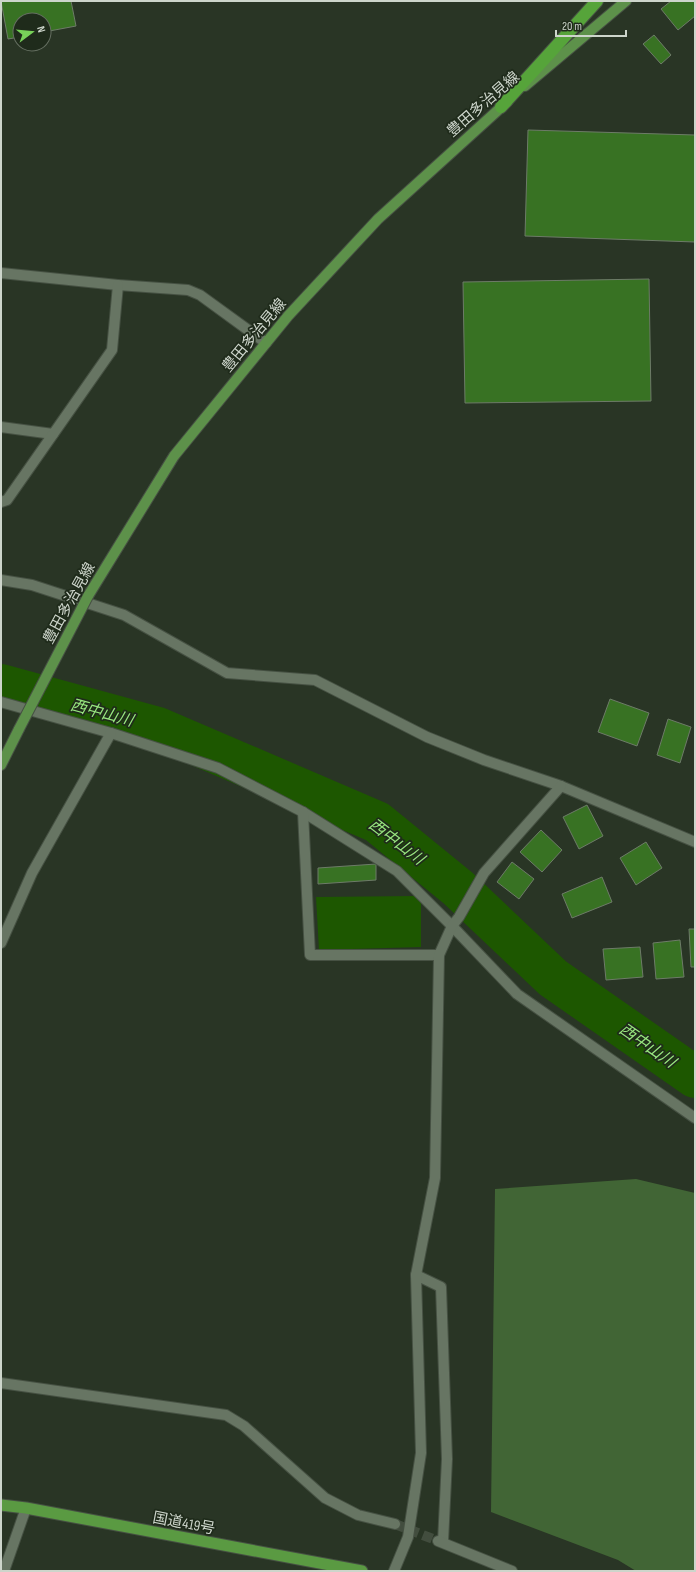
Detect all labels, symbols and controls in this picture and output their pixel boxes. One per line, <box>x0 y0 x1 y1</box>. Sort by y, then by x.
north arrow <box>12 12 52 52</box>
scale bar <box>556 12 626 38</box>
text: 20 m <box>562 19 582 34</box>
text: N <box>34 25 48 34</box>
street label: 豊田多治見線 <box>443 68 524 141</box>
street label: 豊田多治見線 <box>218 295 291 376</box>
street label: 豊田多治見線 <box>39 559 100 647</box>
water label: 西中山川 <box>68 696 137 731</box>
water label: 西中山川 <box>365 815 429 870</box>
water label: 西中山川 <box>615 1020 680 1074</box>
street label: 国道419号 <box>151 1508 217 1539</box>

